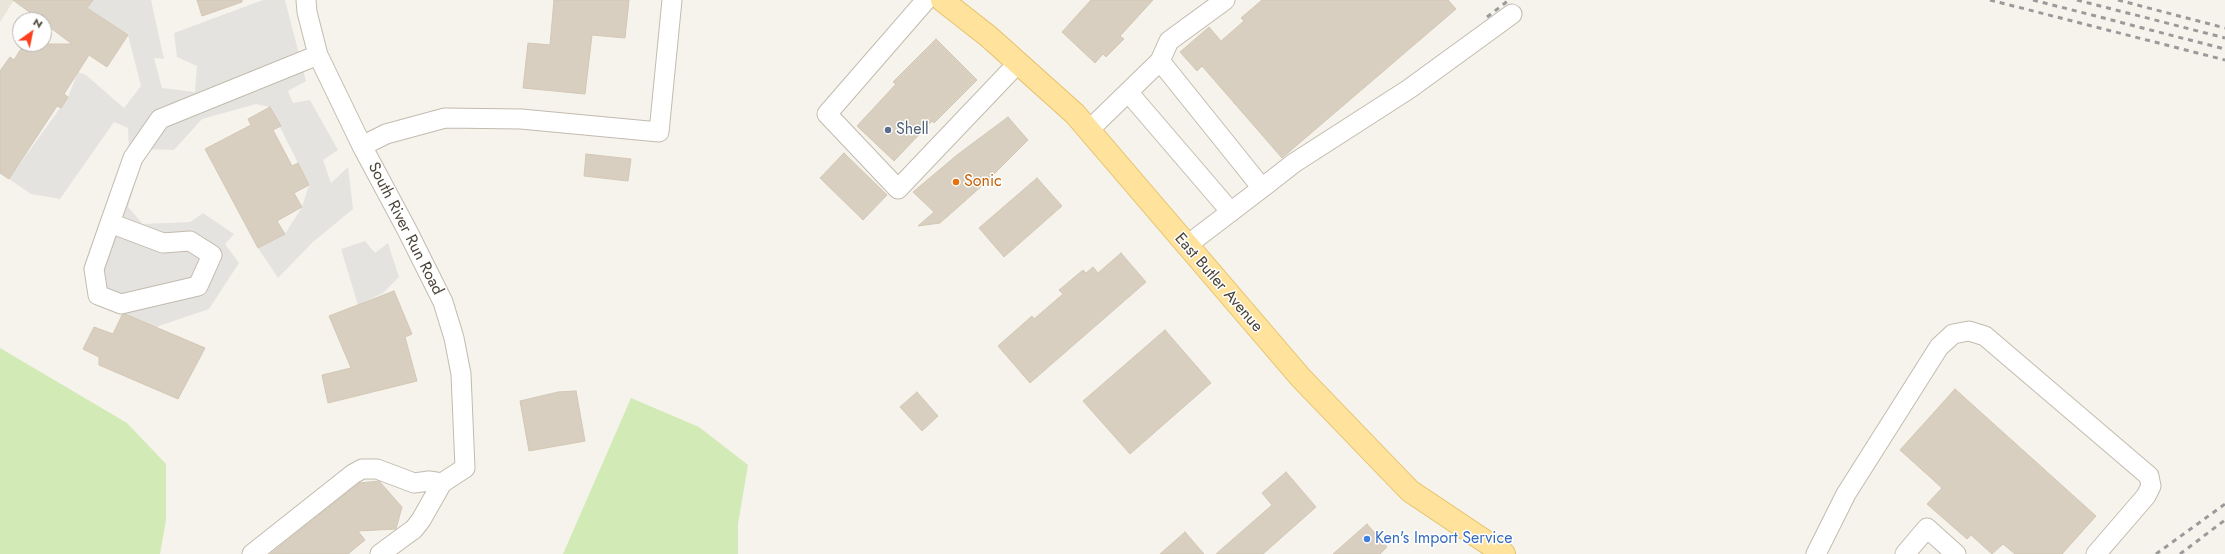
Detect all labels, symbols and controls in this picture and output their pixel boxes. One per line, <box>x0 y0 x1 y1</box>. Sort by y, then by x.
north arrow <box>12 12 52 52</box>
text: N <box>30 14 46 32</box>
place label: Shell <box>896 120 929 140</box>
marker: Shell <box>883 125 893 135</box>
street label: South River Run Road <box>363 159 447 299</box>
place label: Sonic <box>964 172 1002 192</box>
marker: Sonic <box>951 177 961 187</box>
street label: East Butler Avenue <box>1170 230 1266 336</box>
place label: Ken's Import Service <box>1375 529 1512 549</box>
marker: Ken's Import Service <box>1362 534 1372 544</box>

